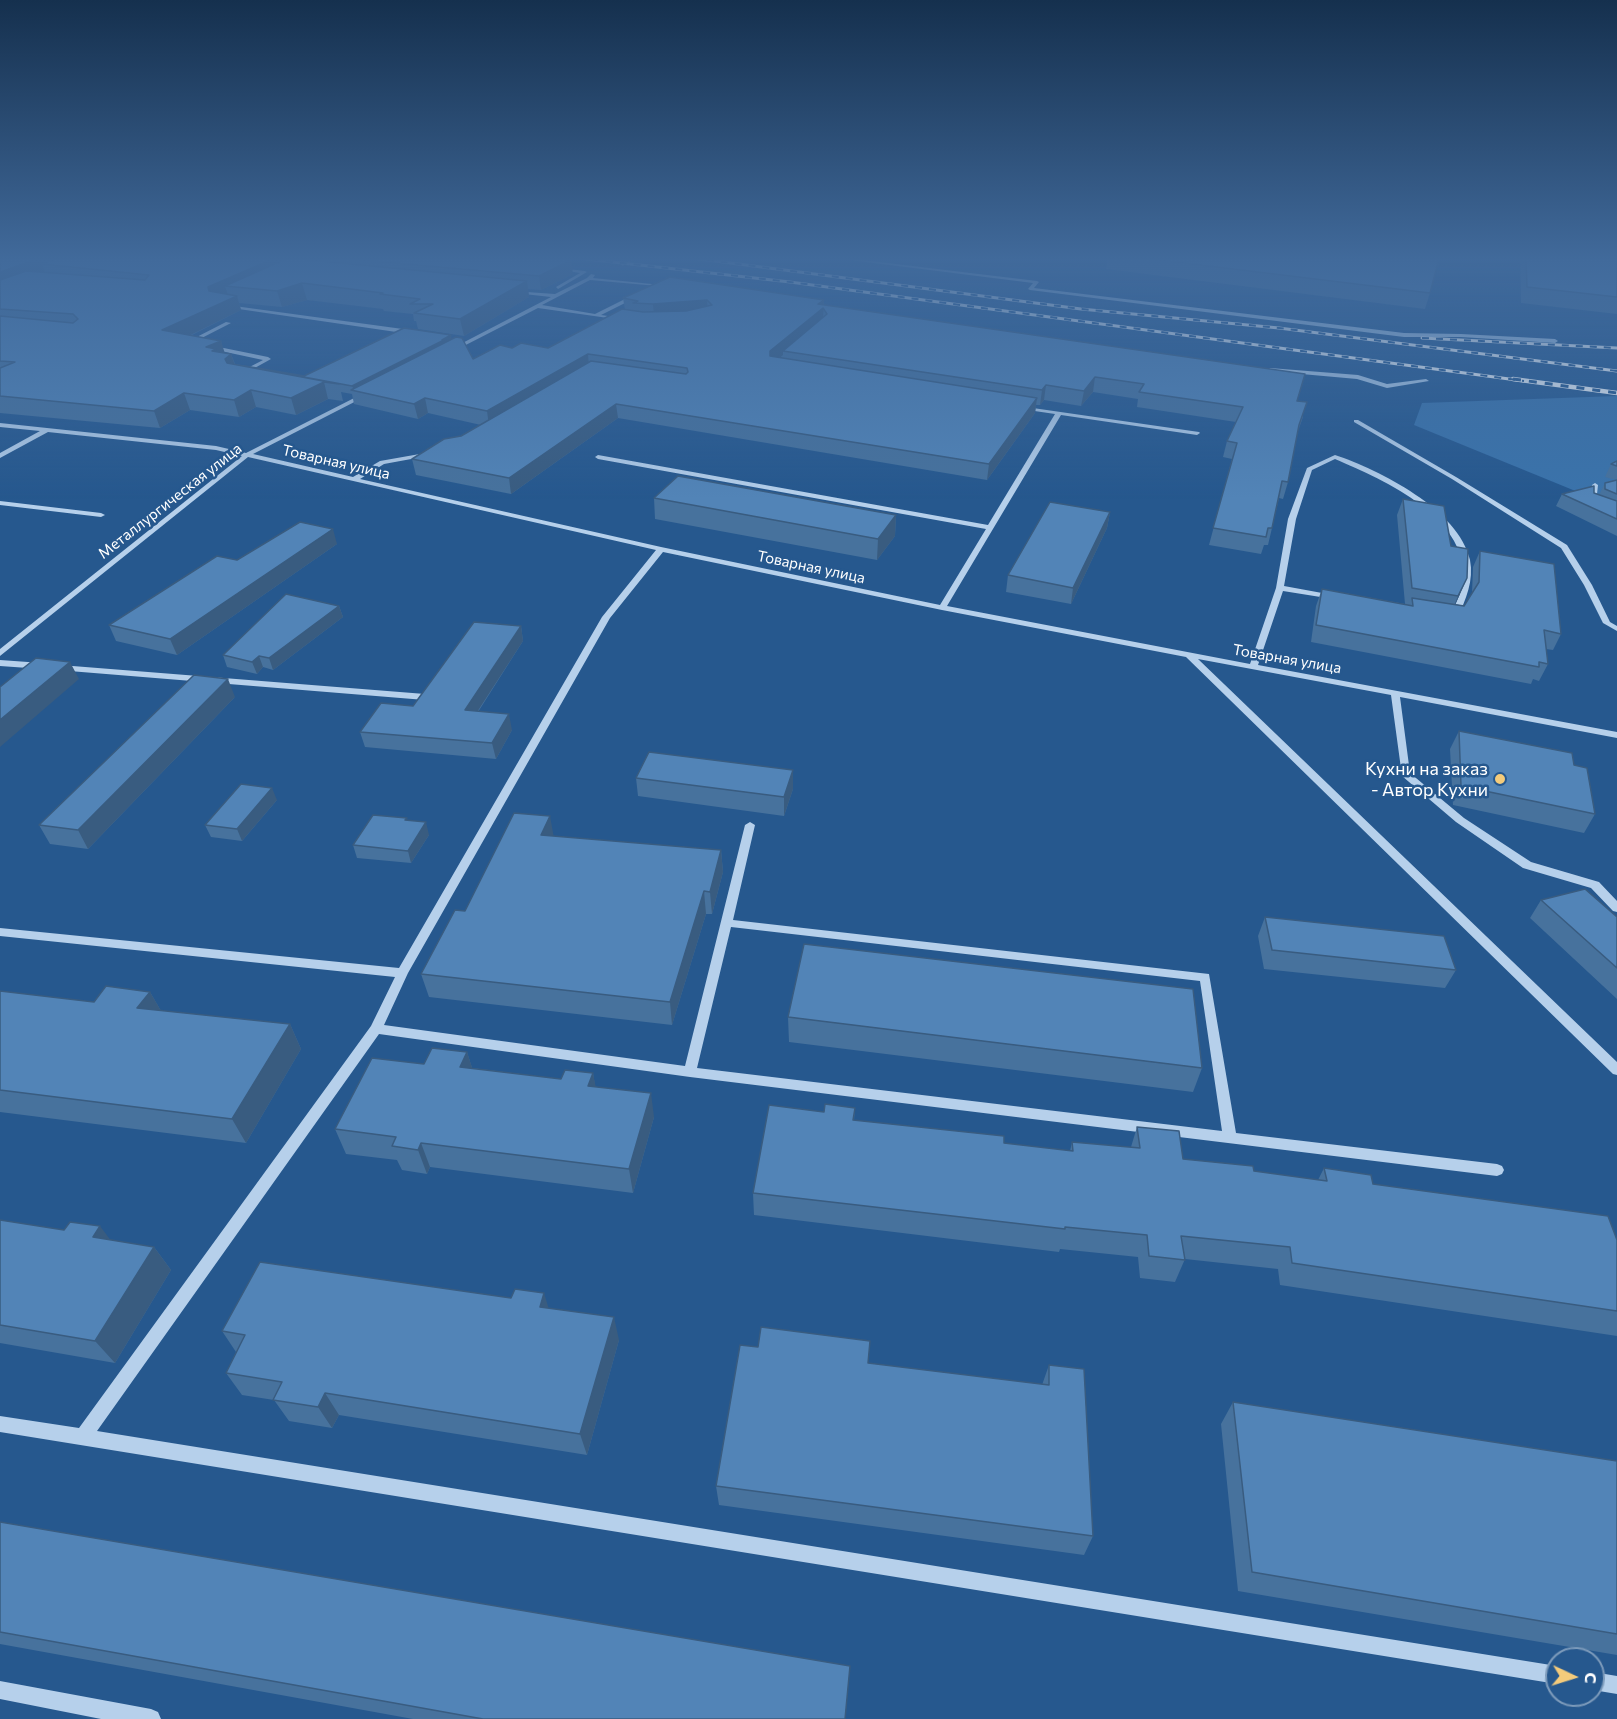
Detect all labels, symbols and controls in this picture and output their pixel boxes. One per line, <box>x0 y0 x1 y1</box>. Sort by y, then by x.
street label: Металлургическая улица <box>95 439 245 563</box>
street label: Товарная улица <box>280 441 392 483</box>
street label: Товарная улица <box>755 547 867 587</box>
street label: Товарная улица <box>1231 641 1343 677</box>
place label: Кухни на заказ - Автор Кухни <box>1365 758 1488 800</box>
marker: Кухни на заказ - Автор Кухни <box>1493 772 1507 786</box>
north arrow <box>1545 1647 1605 1707</box>
text: С <box>1582 1672 1601 1684</box>

